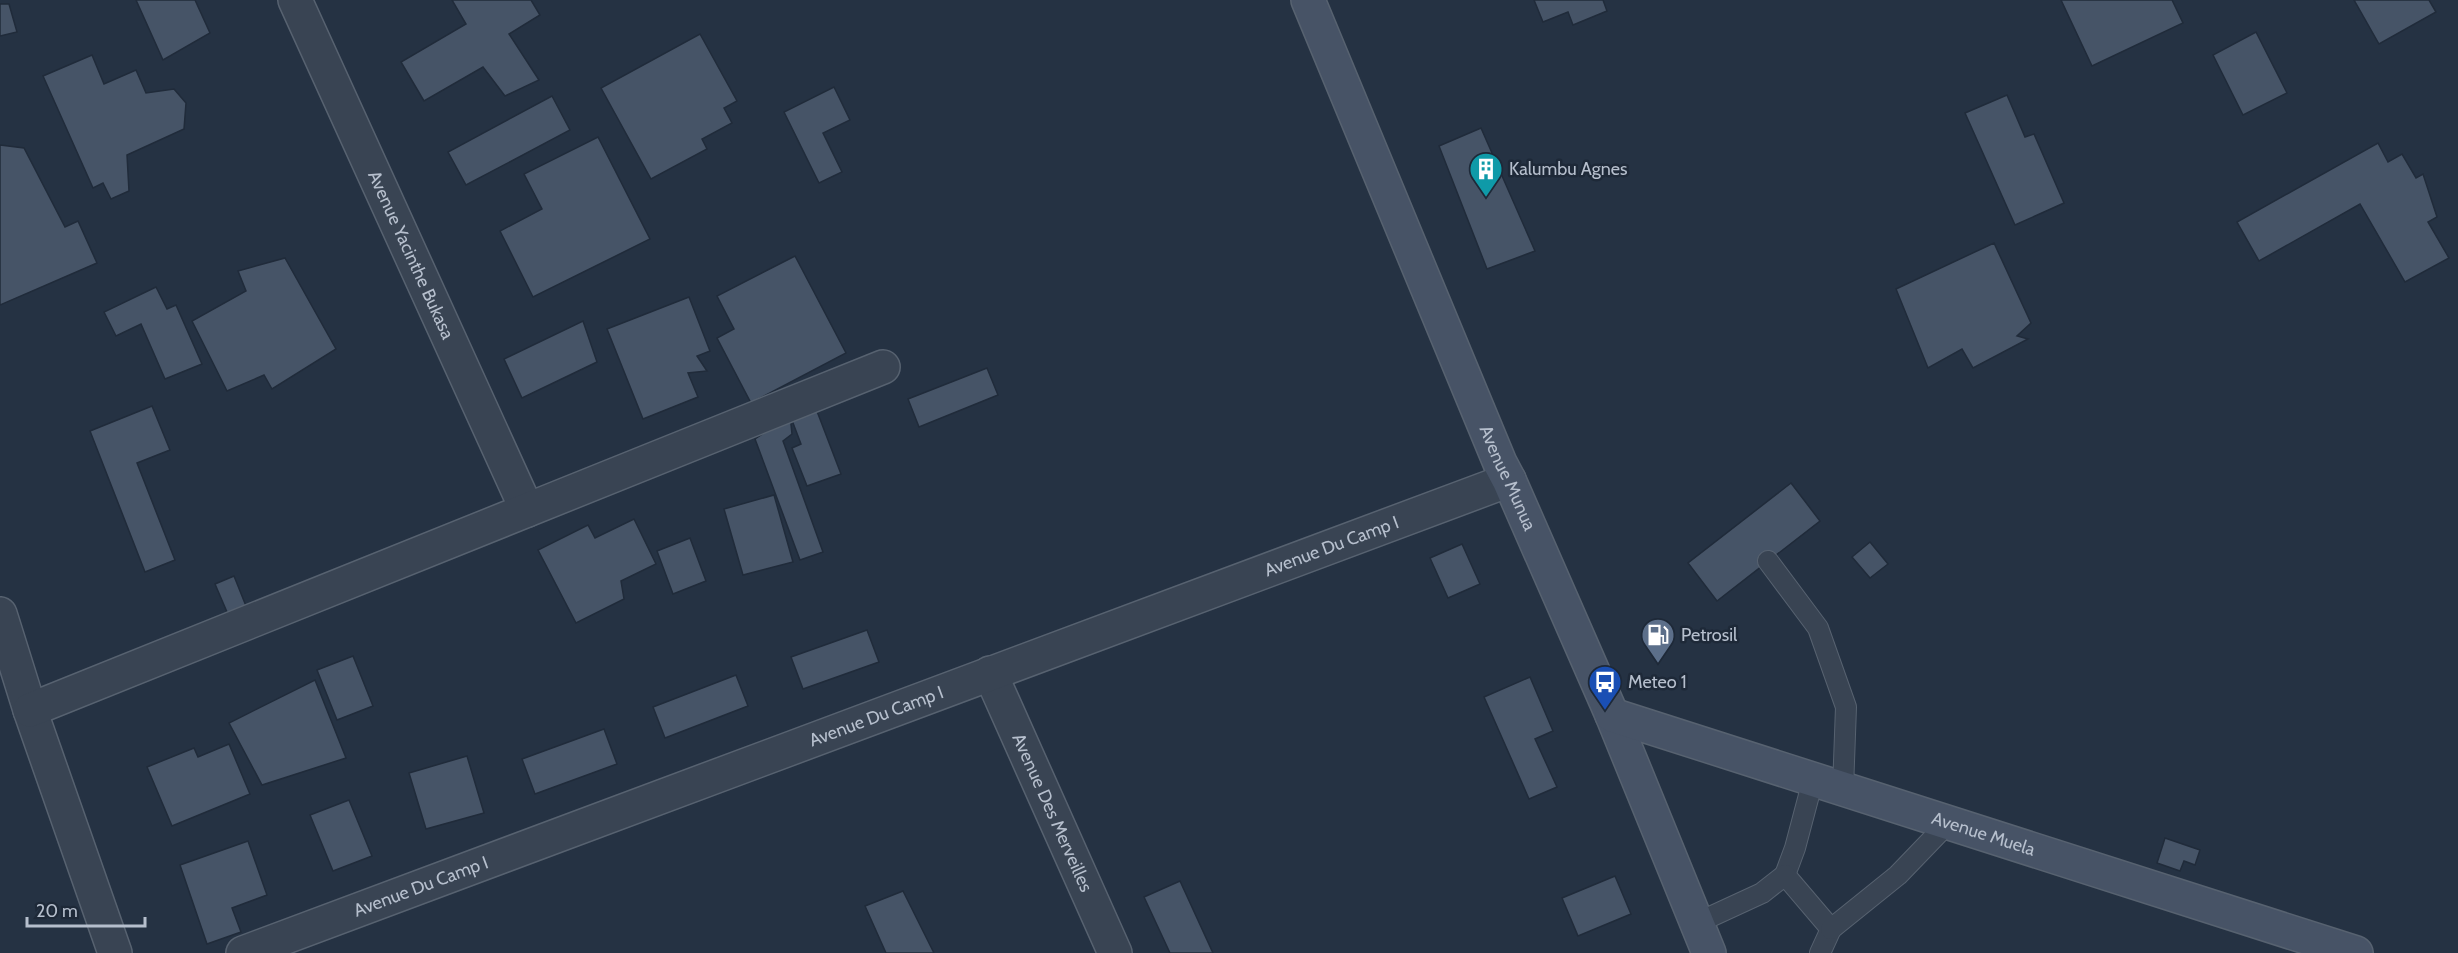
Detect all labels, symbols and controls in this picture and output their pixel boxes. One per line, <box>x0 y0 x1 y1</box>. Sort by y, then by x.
building icon: Kalumbu Agnes <box>1468 151 1504 198</box>
place label: Kalumbu Agnes <box>1509 158 1627 180</box>
street label: Avenue Yacinthe Bukasa <box>363 167 459 343</box>
street label: Avenue Munua <box>1475 422 1541 534</box>
street label: Avenue Du Camp I <box>1261 511 1402 581</box>
fuel station icon: Petrosil <box>1640 617 1676 664</box>
place label: Petrosil <box>1681 624 1738 646</box>
bus stop icon: Meteo 1 <box>1587 664 1623 711</box>
place label: Meteo 1 <box>1628 671 1687 693</box>
street label: Avenue Du Camp I <box>806 681 947 752</box>
street label: Avenue Des Merveilles <box>1007 730 1097 895</box>
street label: Avenue Muela <box>1929 807 2038 861</box>
street label: Avenue Du Camp I <box>351 851 491 922</box>
scale bar <box>27 890 146 928</box>
text: 20 m <box>36 900 78 922</box>

